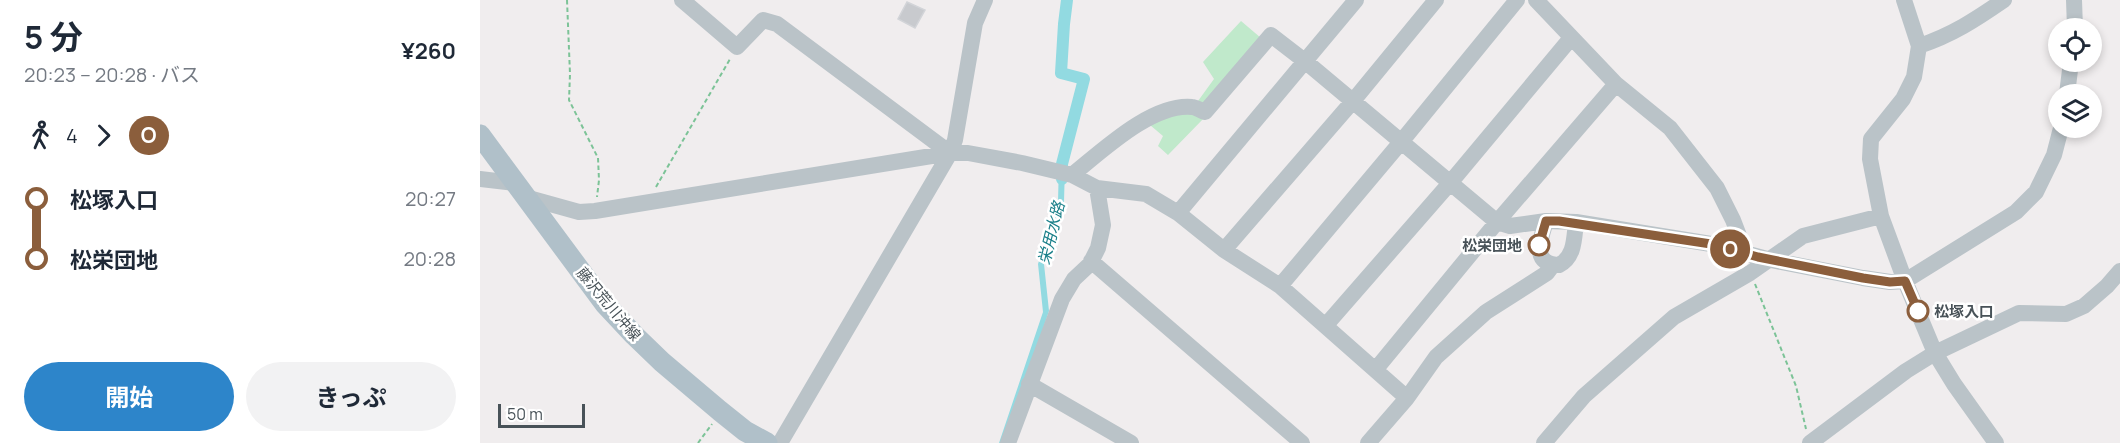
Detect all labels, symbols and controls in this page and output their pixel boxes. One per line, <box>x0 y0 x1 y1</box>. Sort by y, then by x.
text: 5 分 <box>24 14 83 59</box>
map controls <box>2048 18 2102 138</box>
button: locate <box>2048 18 2102 72</box>
text: ¥260 <box>401 36 456 66</box>
text: 20:23 – 20:28 · バス <box>24 61 200 88</box>
button: layers <box>2048 84 2102 138</box>
icon: walk <box>24 119 57 152</box>
icon: forward <box>87 119 120 152</box>
text: O <box>141 121 157 149</box>
text: 4 <box>66 122 78 149</box>
text: 松塚入口 <box>70 185 158 215</box>
text: 20:27 <box>405 185 456 212</box>
water label: 栄用水路 <box>1033 197 1070 267</box>
line badge: O <box>1710 230 1750 268</box>
marker: 松栄団地 <box>1528 234 1550 256</box>
place label: 松栄団地 <box>1462 235 1522 256</box>
text: O <box>1722 235 1738 263</box>
text: 松栄団地 <box>70 245 158 275</box>
text: 20:28 <box>403 245 456 272</box>
street label: 藤沢荒川沖線 <box>572 263 646 345</box>
marker: 松塚入口 <box>1907 300 1929 322</box>
place label: 松塚入口 <box>1934 301 1994 322</box>
button: 開始 <box>24 362 234 431</box>
button: きっぷ <box>246 362 456 431</box>
scale bar <box>498 401 585 428</box>
text: 50 m <box>507 403 543 425</box>

